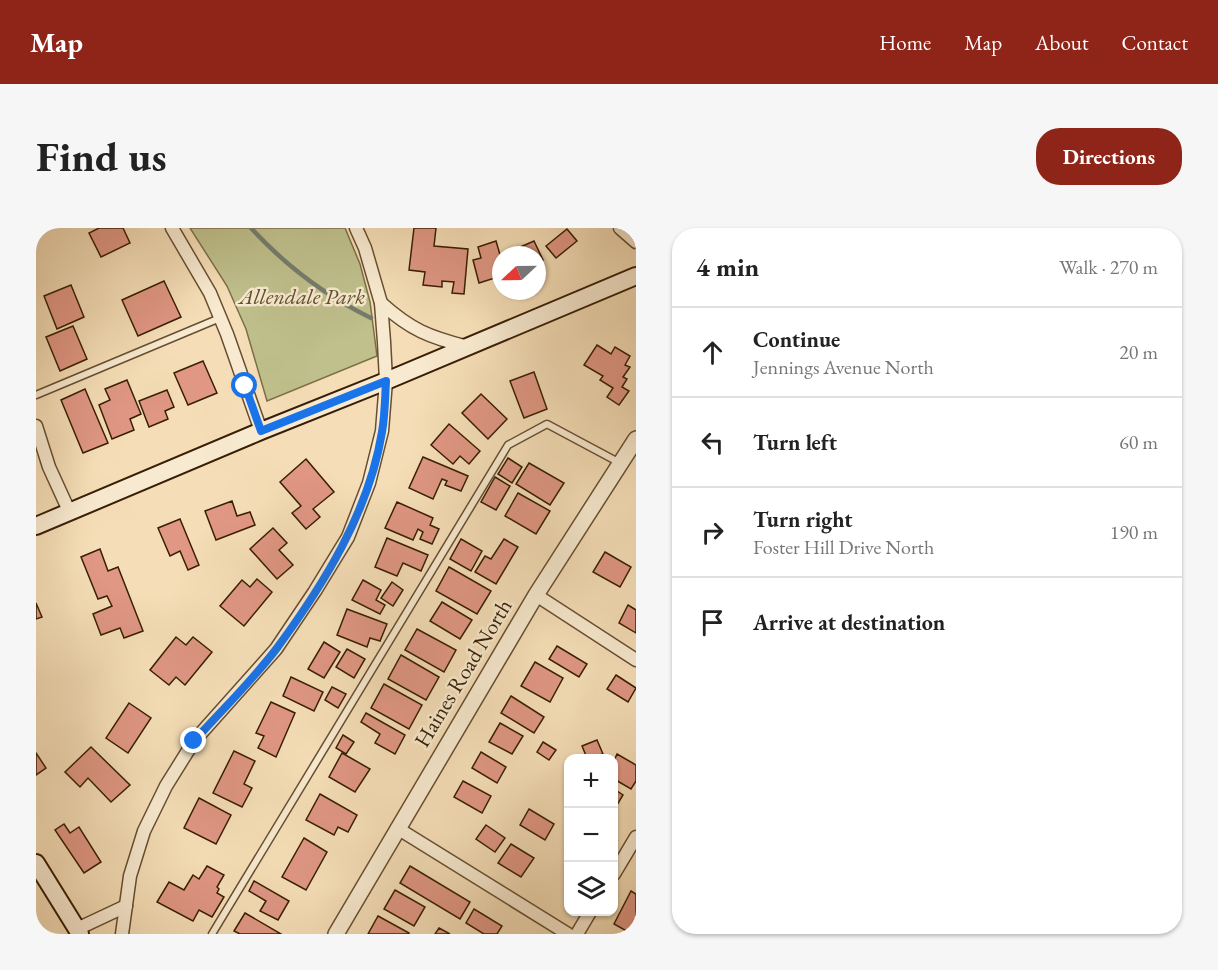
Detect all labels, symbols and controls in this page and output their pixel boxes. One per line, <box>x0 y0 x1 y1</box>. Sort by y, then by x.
text: Map <box>30 24 83 60</box>
text: Home <box>879 29 931 56</box>
text: Map <box>964 29 1002 56</box>
text: About <box>1035 29 1088 56</box>
text: Contact <box>1121 29 1188 56</box>
button: Directions <box>1036 128 1182 185</box>
text: Find us <box>36 129 167 184</box>
north arrow <box>492 246 546 300</box>
text: 4 min <box>696 250 759 284</box>
text: Walk · 270 m <box>1059 254 1158 280</box>
park label: Allendale Park <box>237 282 365 311</box>
text: Continue <box>753 325 840 354</box>
icon: ahead <box>696 336 729 369</box>
text: 20 m <box>1119 339 1158 365</box>
text: Jennings Avenue North <box>753 354 934 380</box>
route start <box>231 372 257 398</box>
icon: left <box>696 426 729 459</box>
text: Turn left <box>753 428 837 457</box>
text: 60 m <box>1119 429 1158 455</box>
text: Turn right <box>753 505 852 534</box>
icon: right <box>696 516 729 549</box>
text: 190 m <box>1110 519 1158 545</box>
text: Foster Hill Drive North <box>753 534 934 560</box>
street label: Haines Road North <box>407 594 519 752</box>
icon: arrive <box>696 606 729 639</box>
text: Arrive at destination <box>753 608 945 637</box>
route end <box>180 727 206 753</box>
map controls <box>564 754 618 916</box>
button: + <box>564 754 618 808</box>
button: − <box>564 808 618 862</box>
button: layers <box>564 862 618 916</box>

